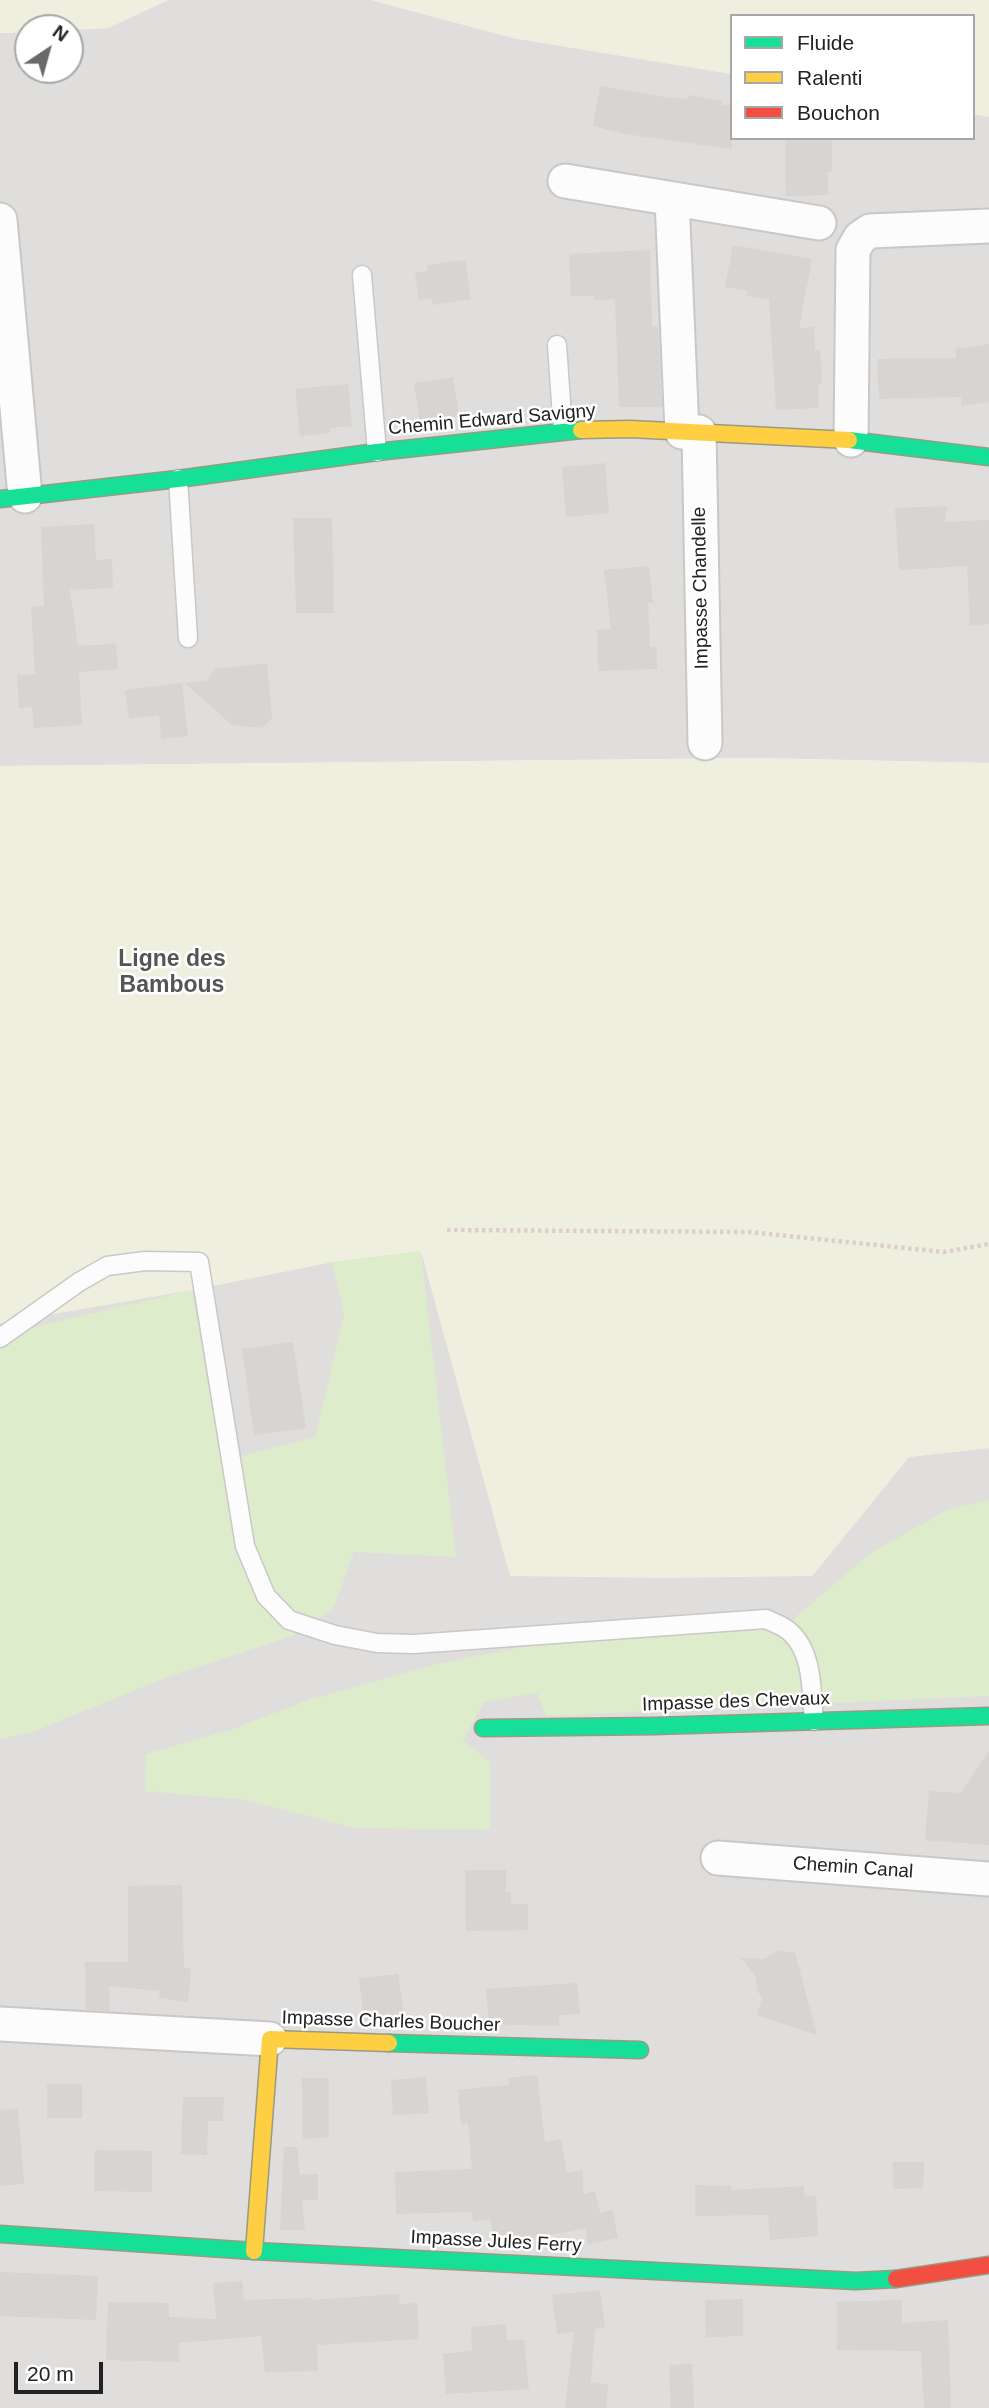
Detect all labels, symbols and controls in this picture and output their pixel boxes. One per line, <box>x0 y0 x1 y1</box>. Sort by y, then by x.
north arrow <box>14 14 84 84</box>
legend <box>730 14 975 140</box>
text: N <box>49 21 72 46</box>
text: Fluide <box>797 31 854 54</box>
text: Ralenti <box>797 66 862 89</box>
text: Bouchon <box>797 101 880 124</box>
street label: Chemin Edward Savigny <box>387 400 597 440</box>
street label: Impasse Chandelle <box>688 506 714 670</box>
district label: Ligne des Bambous <box>118 946 226 1000</box>
street label: Impasse des Chevaux <box>642 1687 830 1717</box>
street label: Chemin Canal <box>792 1852 914 1884</box>
street label: Impasse Charles Boucher <box>281 2007 501 2037</box>
street label: Impasse Jules Ferry <box>410 2226 582 2258</box>
scale bar <box>18 2348 107 2392</box>
text: 20 m <box>27 2362 74 2385</box>

